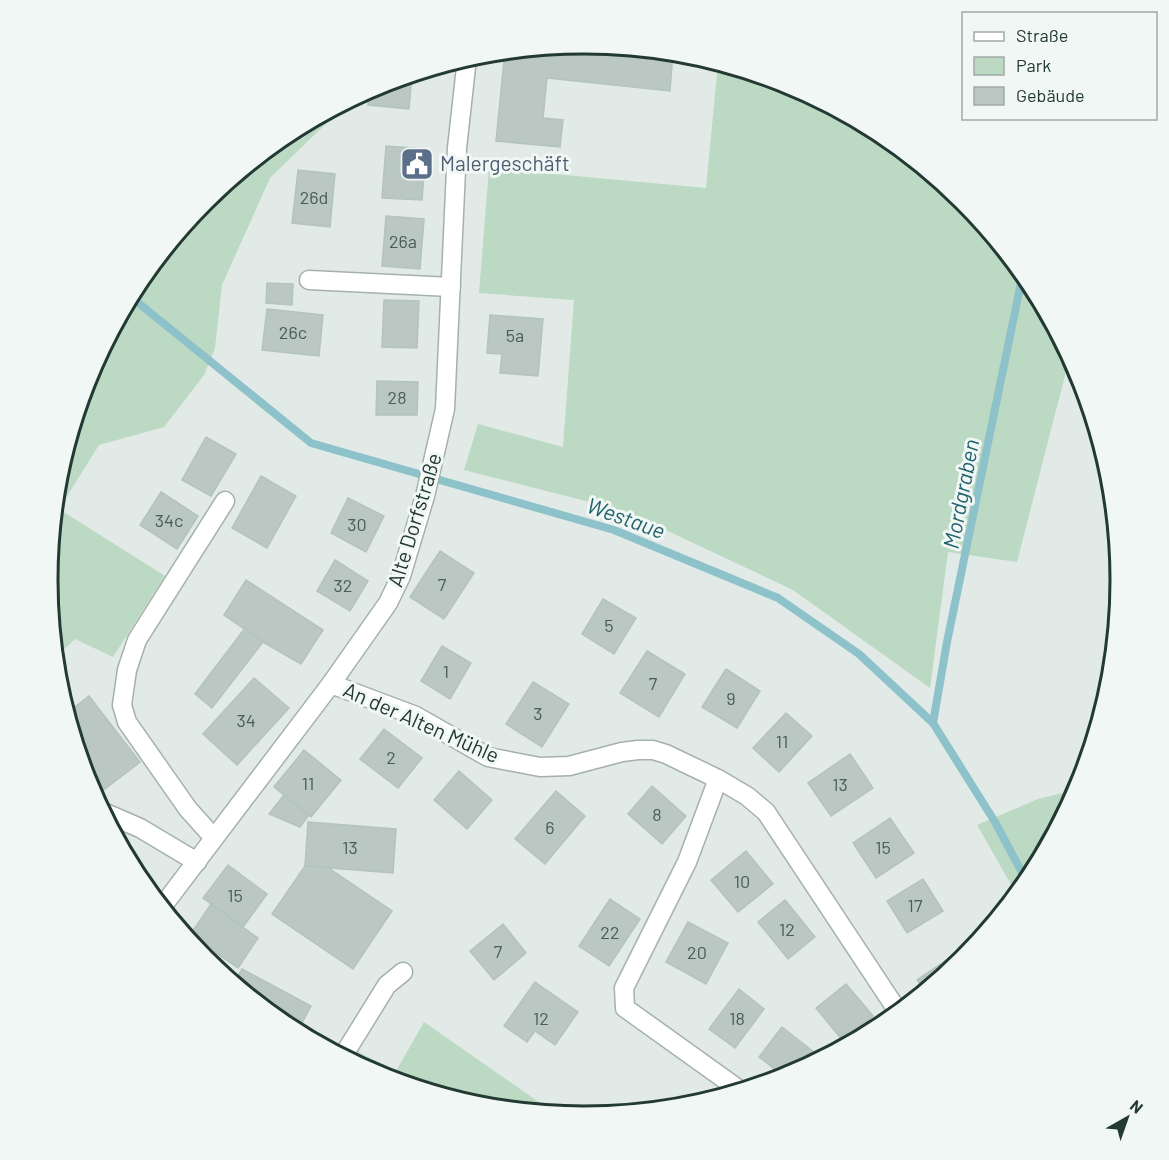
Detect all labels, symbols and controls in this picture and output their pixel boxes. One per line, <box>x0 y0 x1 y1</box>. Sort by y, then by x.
legend <box>962 12 1157 120</box>
text: Straße <box>1016 24 1068 46</box>
text: Park <box>1016 54 1051 76</box>
text: Gebäude <box>1016 84 1085 106</box>
public building icon: Malergeschäft <box>399 146 435 182</box>
place label: Malergeschäft <box>440 150 570 175</box>
house number: 26d <box>300 186 328 208</box>
house number: 26a <box>389 230 417 252</box>
house number: 26c <box>279 321 307 343</box>
house number: 5a <box>506 324 524 346</box>
house number: 28 <box>387 386 407 408</box>
water label: Mordgraben <box>937 437 983 551</box>
street label: Alte Dorfstraße <box>381 450 446 590</box>
water label: Westaue <box>584 491 669 543</box>
house number: 34c <box>155 509 183 531</box>
house number: 30 <box>347 513 367 535</box>
house number: 7 <box>438 573 447 595</box>
house number: 32 <box>334 574 352 596</box>
house number: 5 <box>604 614 614 636</box>
house number: 1 <box>443 660 449 682</box>
house number: 7 <box>649 672 658 694</box>
street label: An der Alten Mühle <box>340 676 503 767</box>
house number: 9 <box>726 687 736 709</box>
house number: 3 <box>533 702 543 724</box>
house number: 34 <box>236 709 256 731</box>
house number: 11 <box>776 730 788 752</box>
house number: 2 <box>386 746 396 768</box>
house number: 11 <box>302 772 314 794</box>
house number: 13 <box>832 773 848 795</box>
house number: 8 <box>652 803 662 825</box>
house number: 6 <box>545 816 555 838</box>
house number: 13 <box>342 836 358 858</box>
house number: 15 <box>875 836 891 858</box>
house number: 10 <box>734 870 750 892</box>
house number: 15 <box>227 884 243 906</box>
house number: 17 <box>908 894 923 916</box>
house number: 12 <box>779 918 795 940</box>
house number: 22 <box>600 921 620 943</box>
house number: 7 <box>494 940 503 962</box>
house number: 20 <box>687 941 707 963</box>
house number: 12 <box>533 1007 549 1029</box>
house number: 18 <box>729 1007 745 1029</box>
north arrow <box>1097 1088 1157 1148</box>
text: N <box>1127 1095 1147 1117</box>

